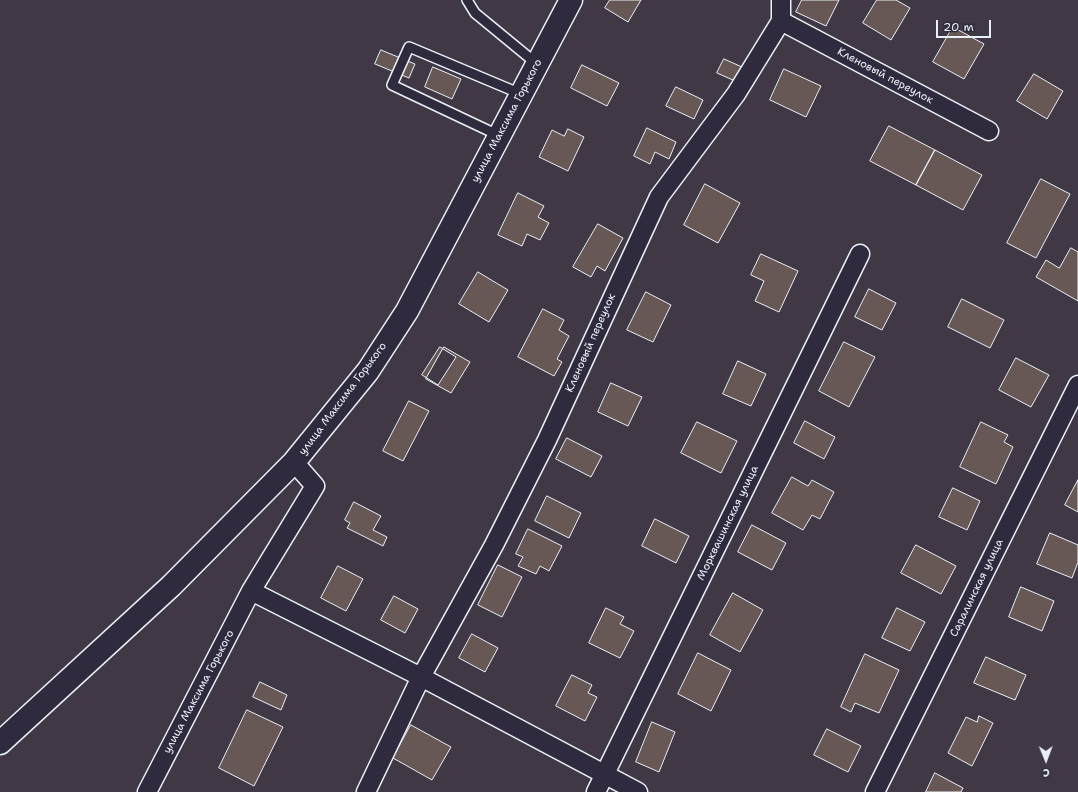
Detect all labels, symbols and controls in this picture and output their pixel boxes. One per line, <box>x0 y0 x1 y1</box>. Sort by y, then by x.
scale bar <box>938 12 993 38</box>
text: 20 m <box>943 19 974 35</box>
street label: Кленовый переулок <box>835 45 935 107</box>
street label: улица Максима Горького <box>469 57 545 185</box>
street label: Кленовый переулок <box>563 291 619 395</box>
street label: улица Максима Горького <box>296 340 390 458</box>
street label: Морквашинская улица <box>694 463 762 583</box>
street label: Саралинская улица <box>948 537 1006 639</box>
street label: улица Максима Горького <box>161 628 237 756</box>
north arrow <box>1026 740 1066 780</box>
text: С <box>1043 765 1050 780</box>

